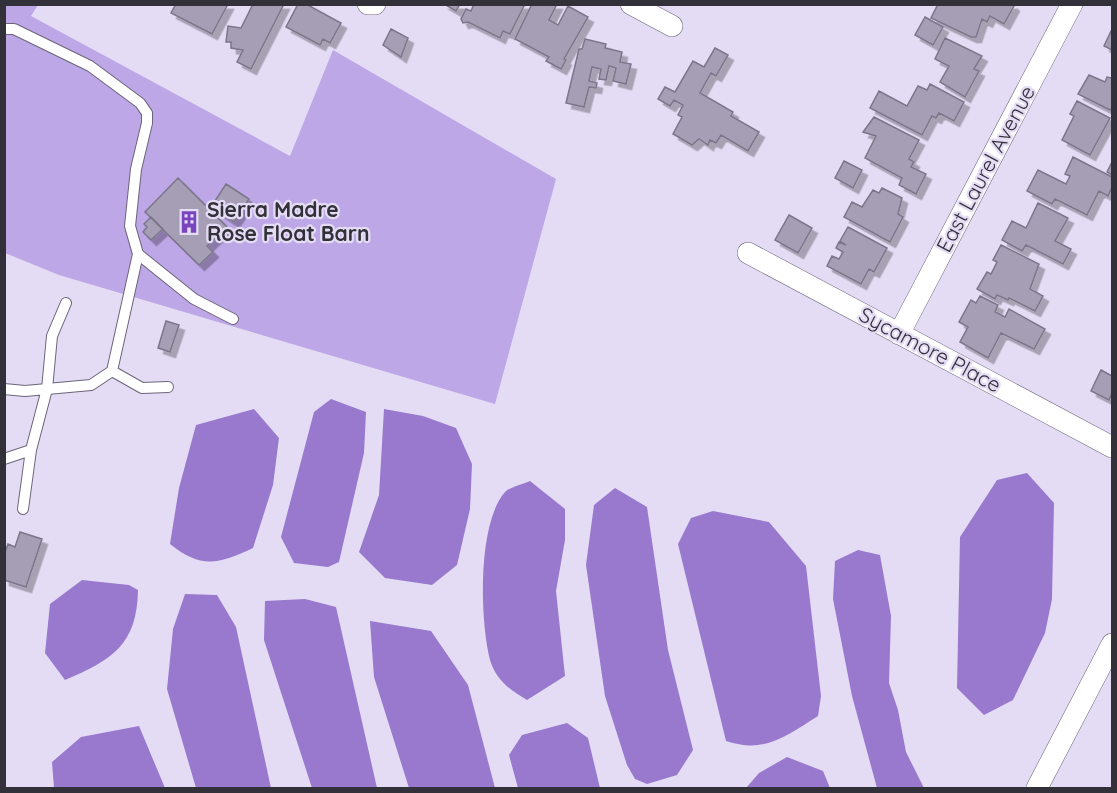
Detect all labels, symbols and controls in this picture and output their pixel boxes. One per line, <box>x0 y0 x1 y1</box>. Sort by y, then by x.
street label: East Laurel Avenue <box>930 81 1040 256</box>
place label: Sierra Madre Rose Float Barn <box>207 196 369 246</box>
building icon: Sierra Madre Rose Float Barn <box>176 209 202 235</box>
street label: Sycamore Place <box>855 301 1006 397</box>

